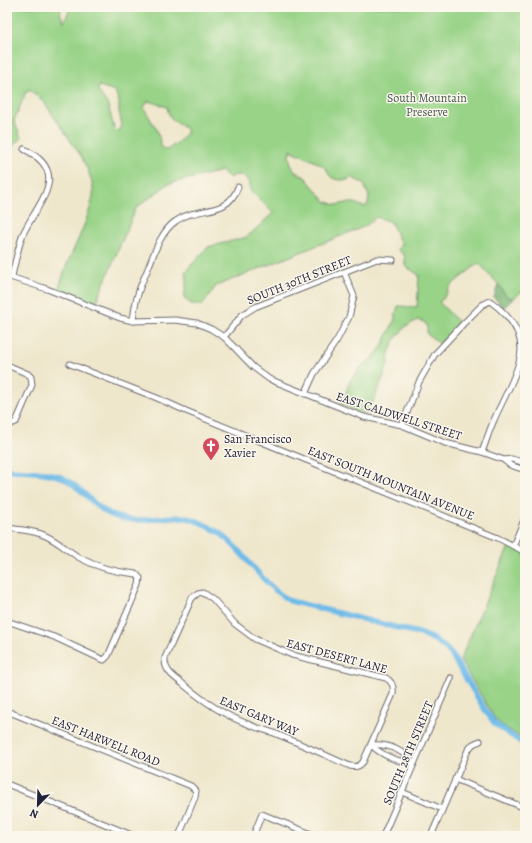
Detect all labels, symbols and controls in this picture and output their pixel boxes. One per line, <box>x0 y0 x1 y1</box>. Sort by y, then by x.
park label: South Mountain Preserve <box>387 90 467 120</box>
street label: SOUTH 30TH STREET <box>244 252 354 308</box>
street label: EAST CALDWELL STREET <box>334 388 464 444</box>
place label: San Francisco Xavier <box>224 431 291 461</box>
church icon: San Francisco Xavier <box>201 436 221 461</box>
street label: EAST SOUTH MOUNTAIN AVENUE <box>305 442 477 524</box>
street label: EAST DESERT LANE <box>285 635 389 677</box>
street label: EAST GARY WAY <box>217 692 301 740</box>
street label: SOUTH 28TH STREET <box>379 698 437 807</box>
street label: EAST HARWELL ROAD <box>49 712 163 770</box>
north arrow <box>18 785 58 825</box>
text: N <box>28 805 41 822</box>

